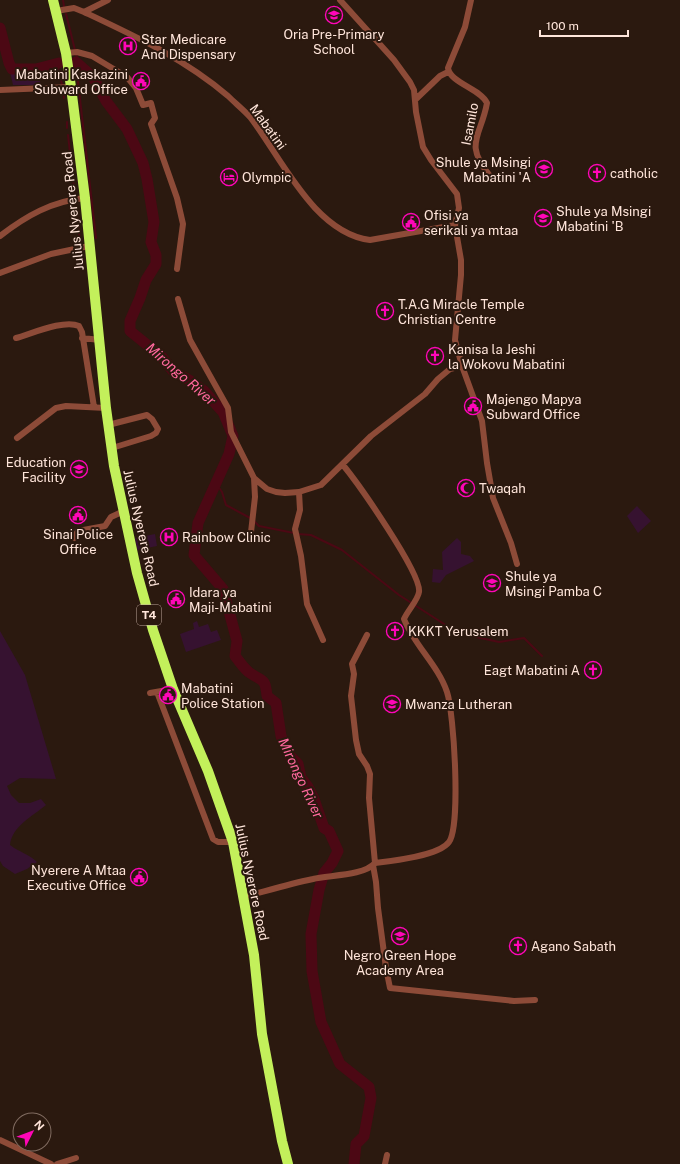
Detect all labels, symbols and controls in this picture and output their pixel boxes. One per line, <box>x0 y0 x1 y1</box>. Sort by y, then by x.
school or university icon: Oria Pre-Primary School <box>324 5 344 25</box>
scale bar <box>540 12 628 38</box>
text: 100 m <box>546 19 579 33</box>
place label: Oria Pre-Primary School <box>283 27 385 57</box>
place label: Star Medicare And Dispensary <box>141 32 236 62</box>
hospital icon: Star Medicare And Dispensary <box>118 36 138 56</box>
place label: Mabatini Kaskazini Subward Office <box>16 67 128 97</box>
public building icon: Mabatini Kaskazini Subward Office <box>131 71 151 91</box>
street label: Mabatini <box>247 101 289 153</box>
street label: Isamilo <box>459 101 481 147</box>
street label: Julius Nyerere Road <box>59 151 87 271</box>
place label: Shule ya Msingi Mabatini 'A <box>436 155 531 185</box>
school or university icon: Shule ya Msingi Mabatini 'A <box>534 159 554 179</box>
church icon: catholic <box>587 163 607 183</box>
place label: catholic <box>610 166 658 181</box>
hotel icon: Olympic <box>219 167 239 187</box>
place label: Olympic <box>242 170 291 185</box>
place label: Shule ya Msingi Mabatini 'B <box>556 204 651 234</box>
place label: Ofisi ya serikali ya mtaa <box>424 208 518 238</box>
school or university icon: Shule ya Msingi Mabatini 'B <box>533 208 553 228</box>
public building icon: Ofisi ya serikali ya mtaa <box>401 212 421 232</box>
place label: T.A.G Miracle Temple Christian Centre <box>398 297 525 327</box>
church icon: T.A.G Miracle Temple Christian Centre <box>375 301 395 321</box>
water label: Mirongo River <box>143 339 220 409</box>
place label: Kanisa la Jeshi la Wokovu Mabatini <box>448 342 565 372</box>
church icon: Kanisa la Jeshi la Wokovu Mabatini <box>425 346 445 366</box>
place label: Majengo Mapya Subward Office <box>486 392 582 422</box>
public building icon: Majengo Mapya Subward Office <box>463 396 483 416</box>
place label: Education Facility <box>6 455 66 485</box>
school or university icon: Education Facility <box>69 459 89 479</box>
street label: Julius Nyerere Road <box>120 468 162 588</box>
mosque icon: Twaqah <box>456 478 476 498</box>
place label: Twaqah <box>479 481 526 496</box>
public building icon: Sinai Police Office <box>68 505 88 525</box>
place label: Sinai Police Office <box>43 527 113 557</box>
hospital icon: Rainbow Clinic <box>159 527 179 547</box>
place label: Rainbow Clinic <box>182 530 271 545</box>
place label: Shule ya Msingi Pamba C <box>505 569 602 599</box>
school or university icon: Shule ya Msingi Pamba C <box>482 573 502 593</box>
place label: Idara ya Maji-Mabatini <box>189 585 272 615</box>
public building icon: Idara ya Maji-Mabatini <box>166 589 186 609</box>
road number: T4 <box>137 605 161 625</box>
church icon: KKKT Yerusalem <box>385 621 405 641</box>
place label: KKKT Yerusalem <box>408 624 509 639</box>
church icon: Eagt Mabatini A <box>583 660 603 680</box>
place label: Eagt Mabatini A <box>484 663 580 678</box>
place label: Mabatini Police Station <box>181 681 265 711</box>
public building icon: Mabatini Police Station <box>158 685 178 705</box>
school or university icon: Mwanza Lutheran <box>382 694 402 714</box>
place label: Mwanza Lutheran <box>405 697 512 712</box>
water label: Mirongo River <box>275 735 327 821</box>
street label: Julius Nyerere Road <box>232 822 272 942</box>
place label: Nyerere A Mtaa Executive Office <box>27 863 126 893</box>
public building icon: Nyerere A Mtaa Executive Office <box>129 867 149 887</box>
school or university icon: Negro Green Hope Academy Area <box>390 926 410 946</box>
church icon: Agano Sabath <box>508 936 528 956</box>
place label: Agano Sabath <box>531 939 616 954</box>
place label: Negro Green Hope Academy Area <box>344 948 456 978</box>
north arrow <box>12 1112 52 1152</box>
text: N <box>32 1118 47 1133</box>

